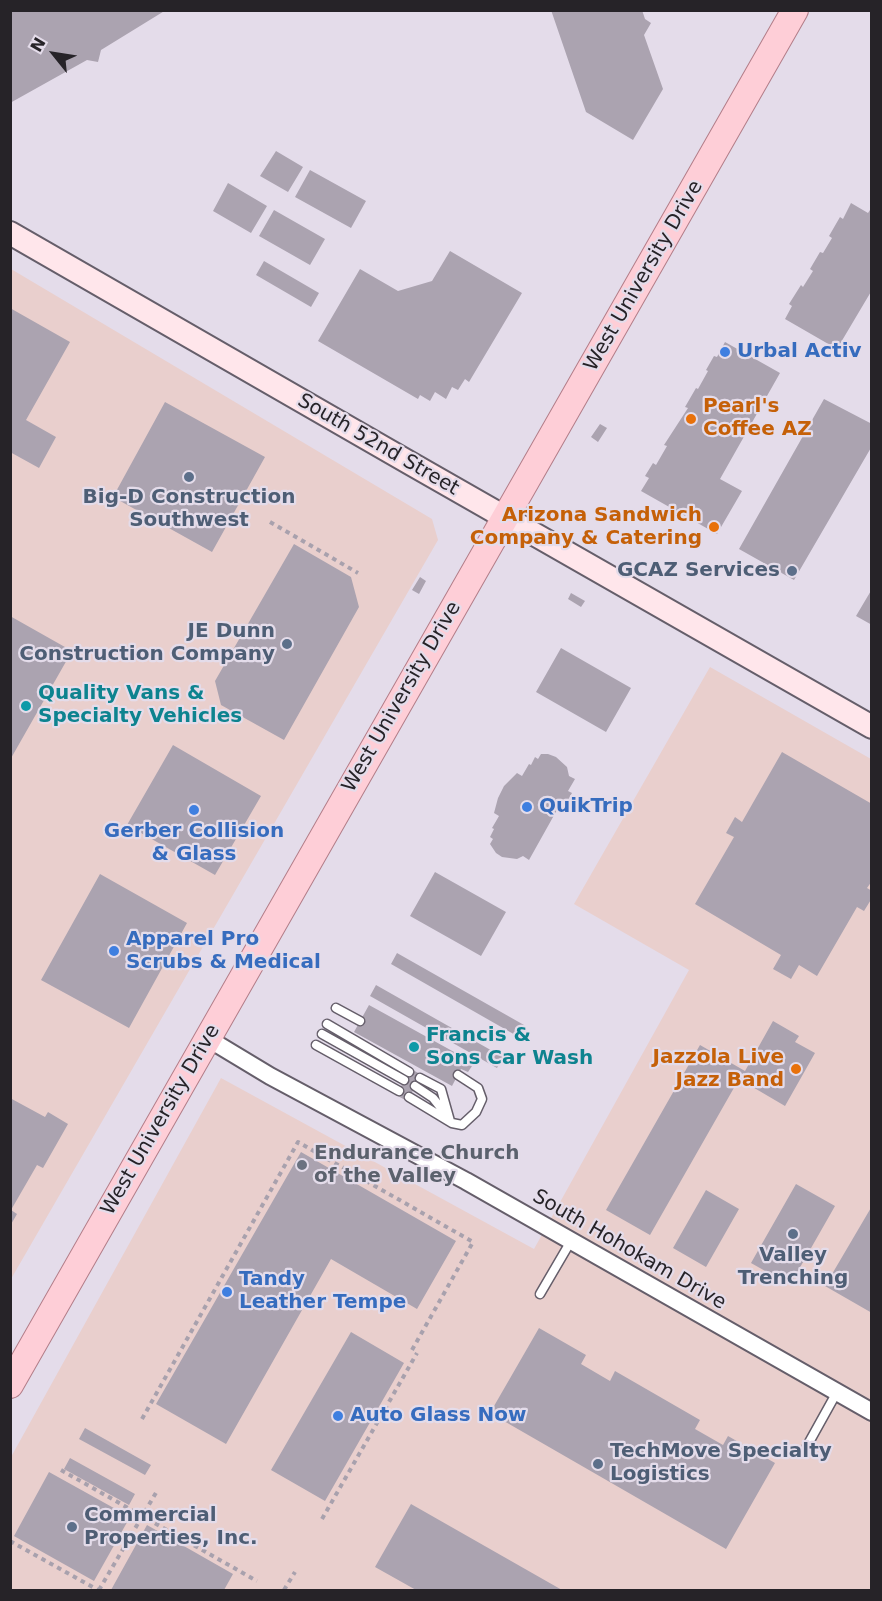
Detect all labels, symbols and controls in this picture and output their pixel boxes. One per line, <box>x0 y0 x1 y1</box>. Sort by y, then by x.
north arrow <box>24 24 84 84</box>
text: N <box>26 34 50 55</box>
street label: West University Drive <box>580 176 708 376</box>
place label: Urbal Activ <box>737 340 862 364</box>
marker: Urbal Activ <box>718 345 732 359</box>
street label: South 52nd Street <box>293 389 463 501</box>
place label: Pearl's Coffee AZ <box>703 395 812 442</box>
marker: Pearl's Coffee AZ <box>684 412 698 426</box>
marker: Big-D Construction Southwest <box>182 470 196 484</box>
place label: Big-D Construction Southwest <box>83 486 295 533</box>
place label: Arizona Sandwich Company & Catering <box>470 504 702 551</box>
marker: Arizona Sandwich Company & Catering <box>707 520 721 534</box>
place label: GCAZ Services <box>617 559 780 583</box>
marker: GCAZ Services <box>785 564 799 578</box>
street label: West University Drive <box>338 597 466 797</box>
place label: JE Dunn Construction Company <box>19 620 275 667</box>
marker: JE Dunn Construction Company <box>280 637 294 651</box>
place label: Quality Vans & Specialty Vehicles <box>38 682 242 729</box>
marker: Quality Vans & Specialty Vehicles <box>19 699 33 713</box>
place label: QuikTrip <box>539 795 633 819</box>
marker: QuikTrip <box>520 800 534 814</box>
marker: Gerber Collision & Glass <box>187 803 201 817</box>
place label: Gerber Collision & Glass <box>104 820 284 867</box>
place label: Apparel Pro Scrubs & Medical <box>126 928 321 975</box>
marker: Apparel Pro Scrubs & Medical <box>107 944 121 958</box>
street label: West University Drive <box>97 1020 225 1220</box>
place label: Francis & Sons Car Wash <box>426 1024 593 1071</box>
marker: Francis & Sons Car Wash <box>407 1040 421 1054</box>
place label: Jazzola Live Jazz Band <box>653 1046 784 1093</box>
marker: Jazzola Live Jazz Band <box>789 1062 803 1076</box>
place label: Endurance Church of the Valley <box>314 1142 520 1189</box>
marker: Endurance Church of the Valley <box>295 1158 309 1172</box>
street label: South Hohokam Drive <box>528 1185 730 1315</box>
marker: Valley Trenching <box>786 1227 800 1241</box>
place label: Valley Trenching <box>738 1244 848 1291</box>
place label: Tandy Leather Tempe <box>239 1268 406 1315</box>
marker: Tandy Leather Tempe <box>220 1285 234 1299</box>
place label: Auto Glass Now <box>350 1404 526 1428</box>
marker: Auto Glass Now <box>331 1409 345 1423</box>
place label: TechMove Specialty Logistics <box>610 1440 832 1487</box>
marker: TechMove Specialty Logistics <box>591 1457 605 1471</box>
place label: Commercial Properties, Inc. <box>84 1504 258 1551</box>
marker: Commercial Properties, Inc. <box>65 1520 79 1534</box>

